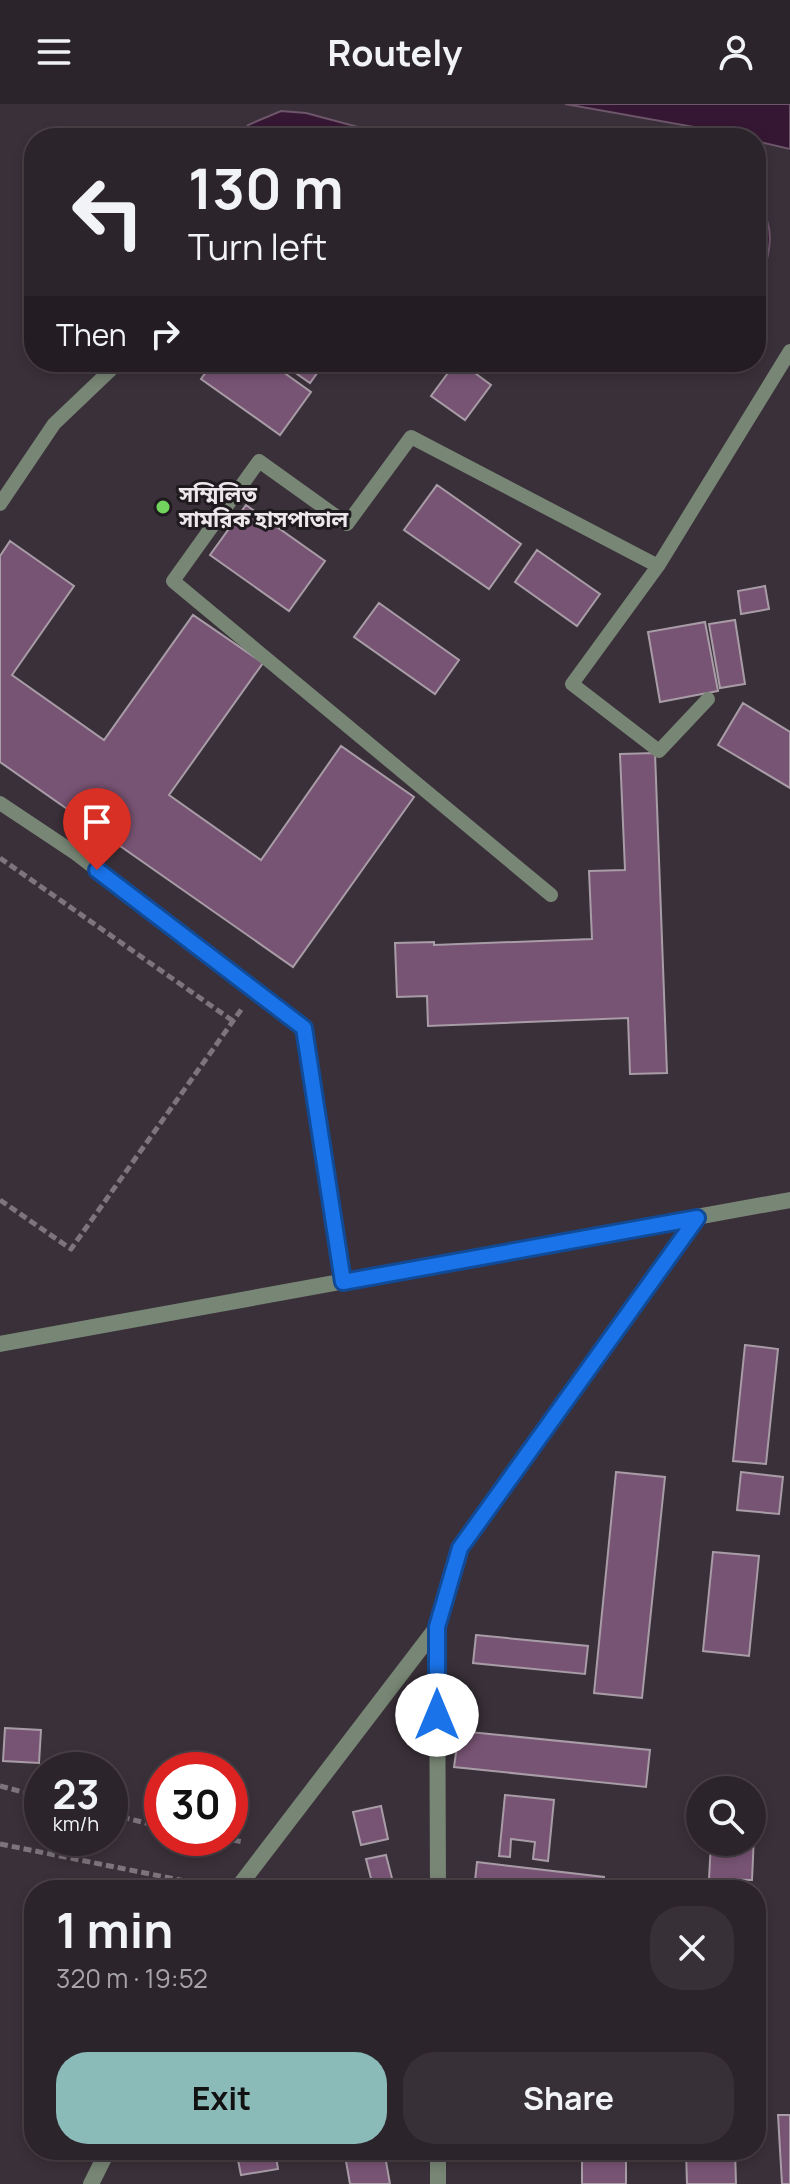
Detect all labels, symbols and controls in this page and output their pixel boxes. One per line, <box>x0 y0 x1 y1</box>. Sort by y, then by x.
text: Routely <box>327 28 463 77</box>
icon: menu <box>32 30 76 74</box>
icon: person <box>714 30 758 74</box>
text: 130 m <box>188 149 344 226</box>
icon: left <box>56 160 160 264</box>
text: Turn left <box>188 222 327 271</box>
icon: right <box>143 312 187 356</box>
text: Then <box>56 314 127 355</box>
place label: সম্মিলিত সামরিক হাসপাতাল <box>178 479 349 534</box>
marker: সম্মিলিত সামরিক হাসপাতাল <box>154 498 172 516</box>
pin <box>63 788 131 870</box>
icon: arrive <box>75 800 119 844</box>
position arrow <box>395 1673 479 1757</box>
speed limit sign: 30 <box>144 1752 248 1856</box>
text: 23 <box>52 1766 100 1821</box>
map controls <box>686 1776 766 1856</box>
button: search <box>686 1776 766 1856</box>
text: km/h <box>53 1810 99 1837</box>
text: 1 min <box>56 1897 173 1962</box>
button: close <box>650 1906 734 1990</box>
text: 320 m · 19:52 <box>56 1960 208 1996</box>
button: Exit <box>56 2052 387 2144</box>
button: Share <box>403 2052 734 2144</box>

